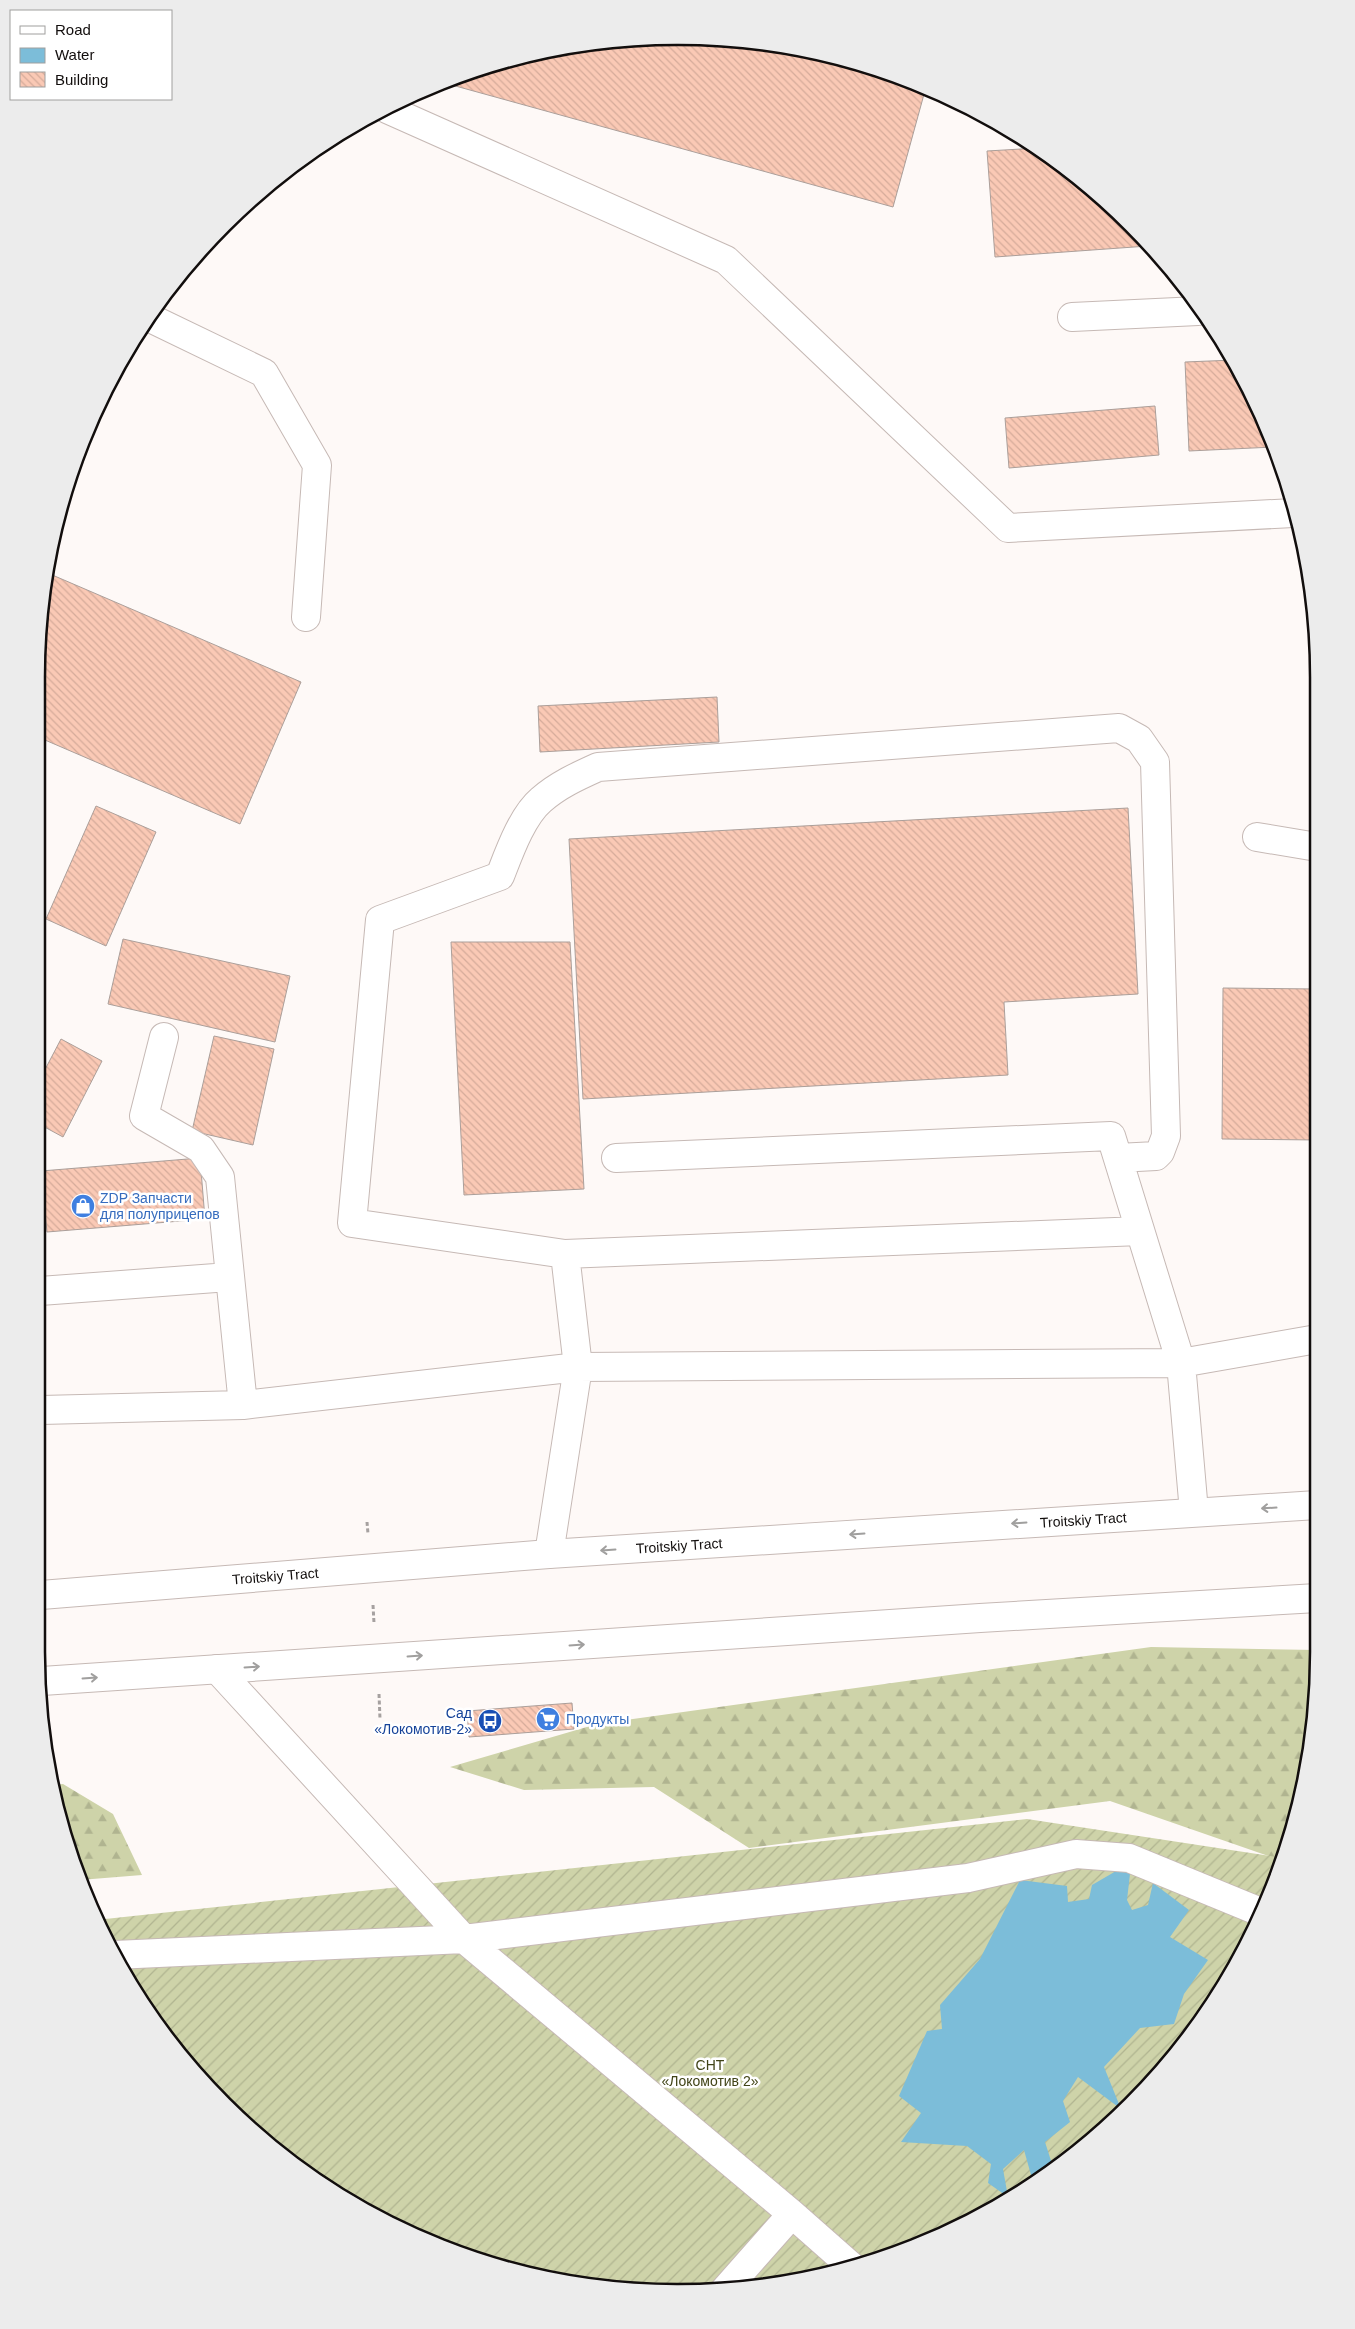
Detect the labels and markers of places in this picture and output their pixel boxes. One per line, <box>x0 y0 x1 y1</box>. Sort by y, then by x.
place label: ZDP Запчасти для полуприцепов <box>100 1190 220 1222</box>
shop icon: ZDP Запчасти для полуприцепов <box>70 1193 96 1219</box>
place label: Сад «Локомотив-2» <box>374 1705 472 1737</box>
supermarket icon: Продукты <box>535 1706 561 1732</box>
bus stop icon: Сад «Локомотив-2» <box>477 1708 503 1734</box>
place label: Продукты <box>566 1711 629 1727</box>

